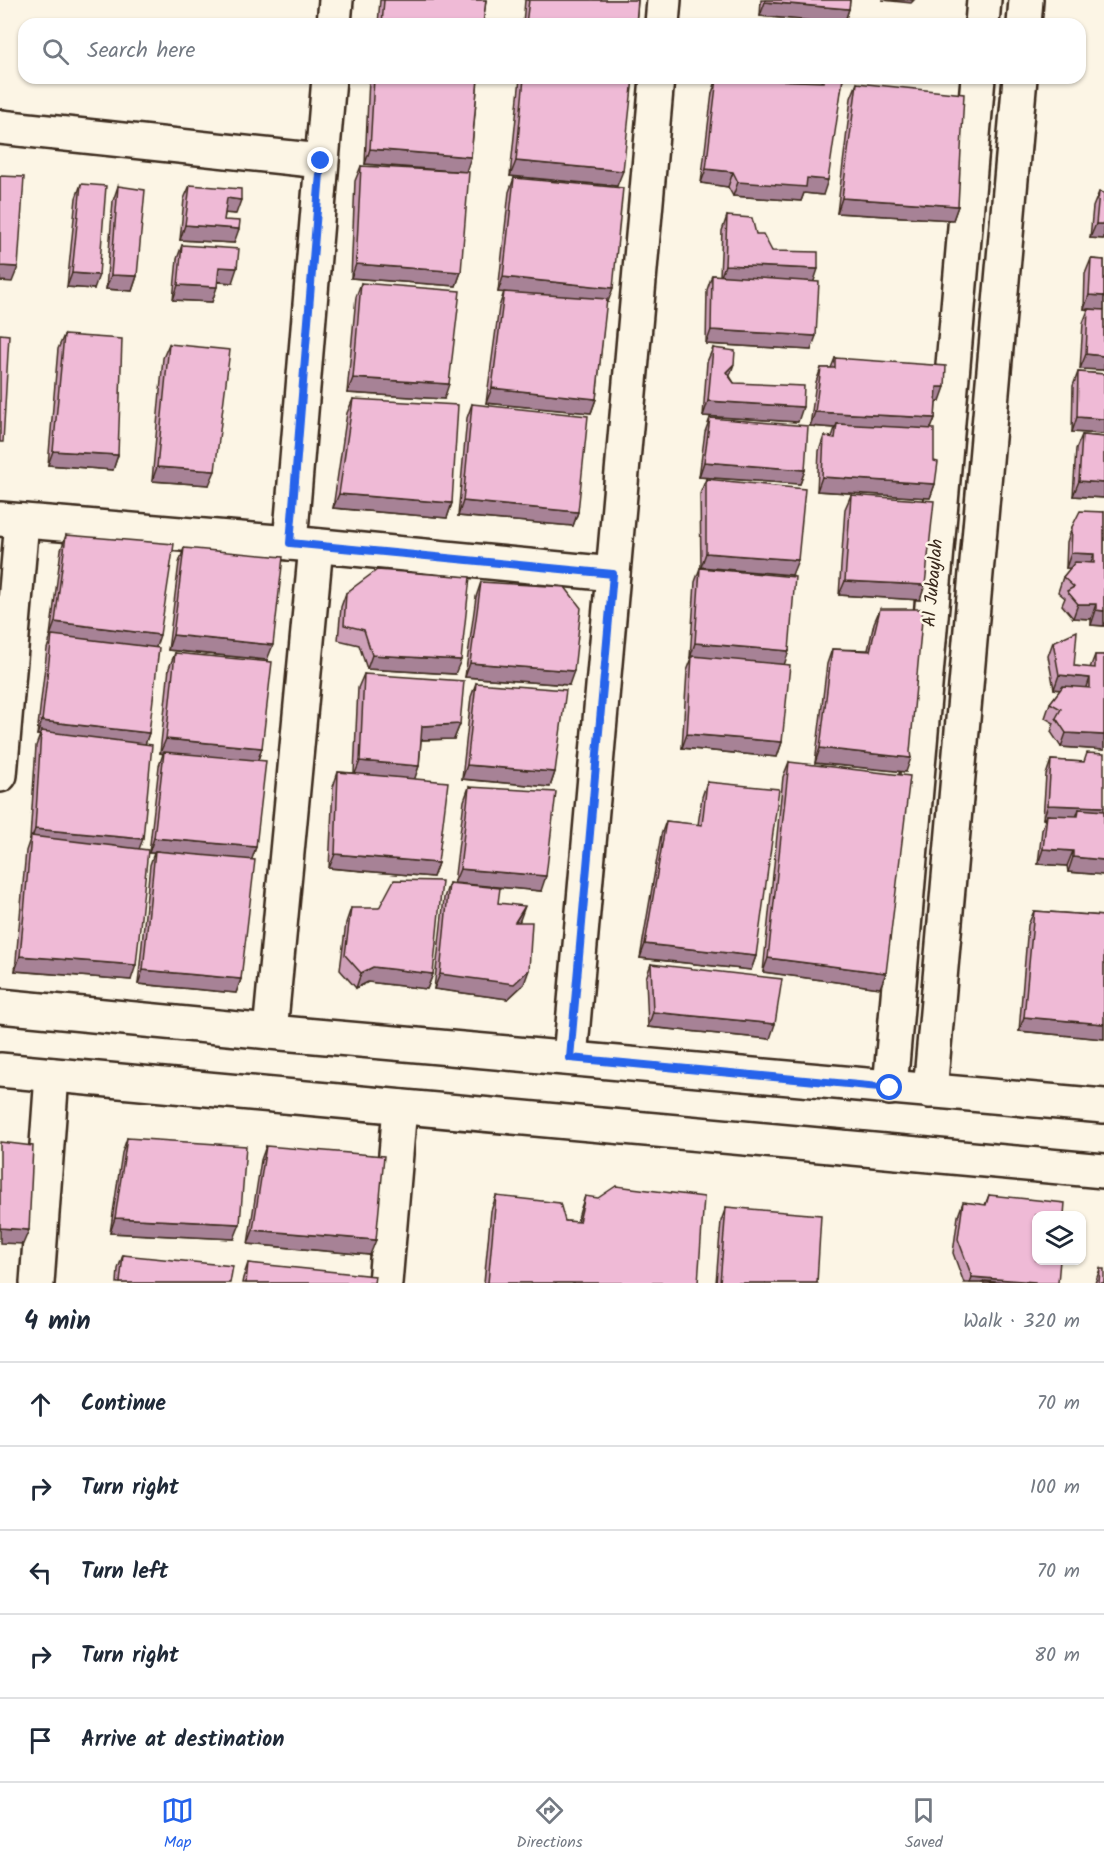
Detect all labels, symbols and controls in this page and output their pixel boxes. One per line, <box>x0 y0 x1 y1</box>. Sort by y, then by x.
search box <box>18 18 1086 84</box>
text: Search here <box>87 34 195 69</box>
icon: search <box>39 35 72 68</box>
route end <box>307 147 333 173</box>
street label: Al Jubaylah <box>916 538 952 628</box>
route start <box>876 1074 902 1100</box>
map controls <box>1032 1211 1086 1265</box>
button: layers <box>1032 1211 1086 1265</box>
text: 4 min <box>24 1301 91 1343</box>
text: Walk · 320 m <box>963 1306 1080 1338</box>
text: Continue <box>81 1387 166 1422</box>
icon: ahead <box>24 1388 57 1421</box>
text: 70 m <box>1037 1388 1080 1420</box>
text: Turn right <box>81 1471 179 1506</box>
icon: right <box>24 1472 57 1505</box>
text: 100 m <box>1030 1472 1080 1504</box>
text: Turn left <box>81 1555 168 1590</box>
icon: left <box>24 1556 57 1589</box>
text: 70 m <box>1037 1556 1080 1588</box>
text: Turn right <box>81 1639 179 1674</box>
icon: right <box>24 1640 57 1673</box>
text: 80 m <box>1034 1640 1080 1672</box>
text: Arrive at destination <box>81 1723 284 1758</box>
icon: arrive <box>24 1724 57 1757</box>
tab: Map <box>161 1794 194 1855</box>
tab: Directions <box>516 1794 583 1855</box>
tab: Saved <box>905 1794 943 1855</box>

